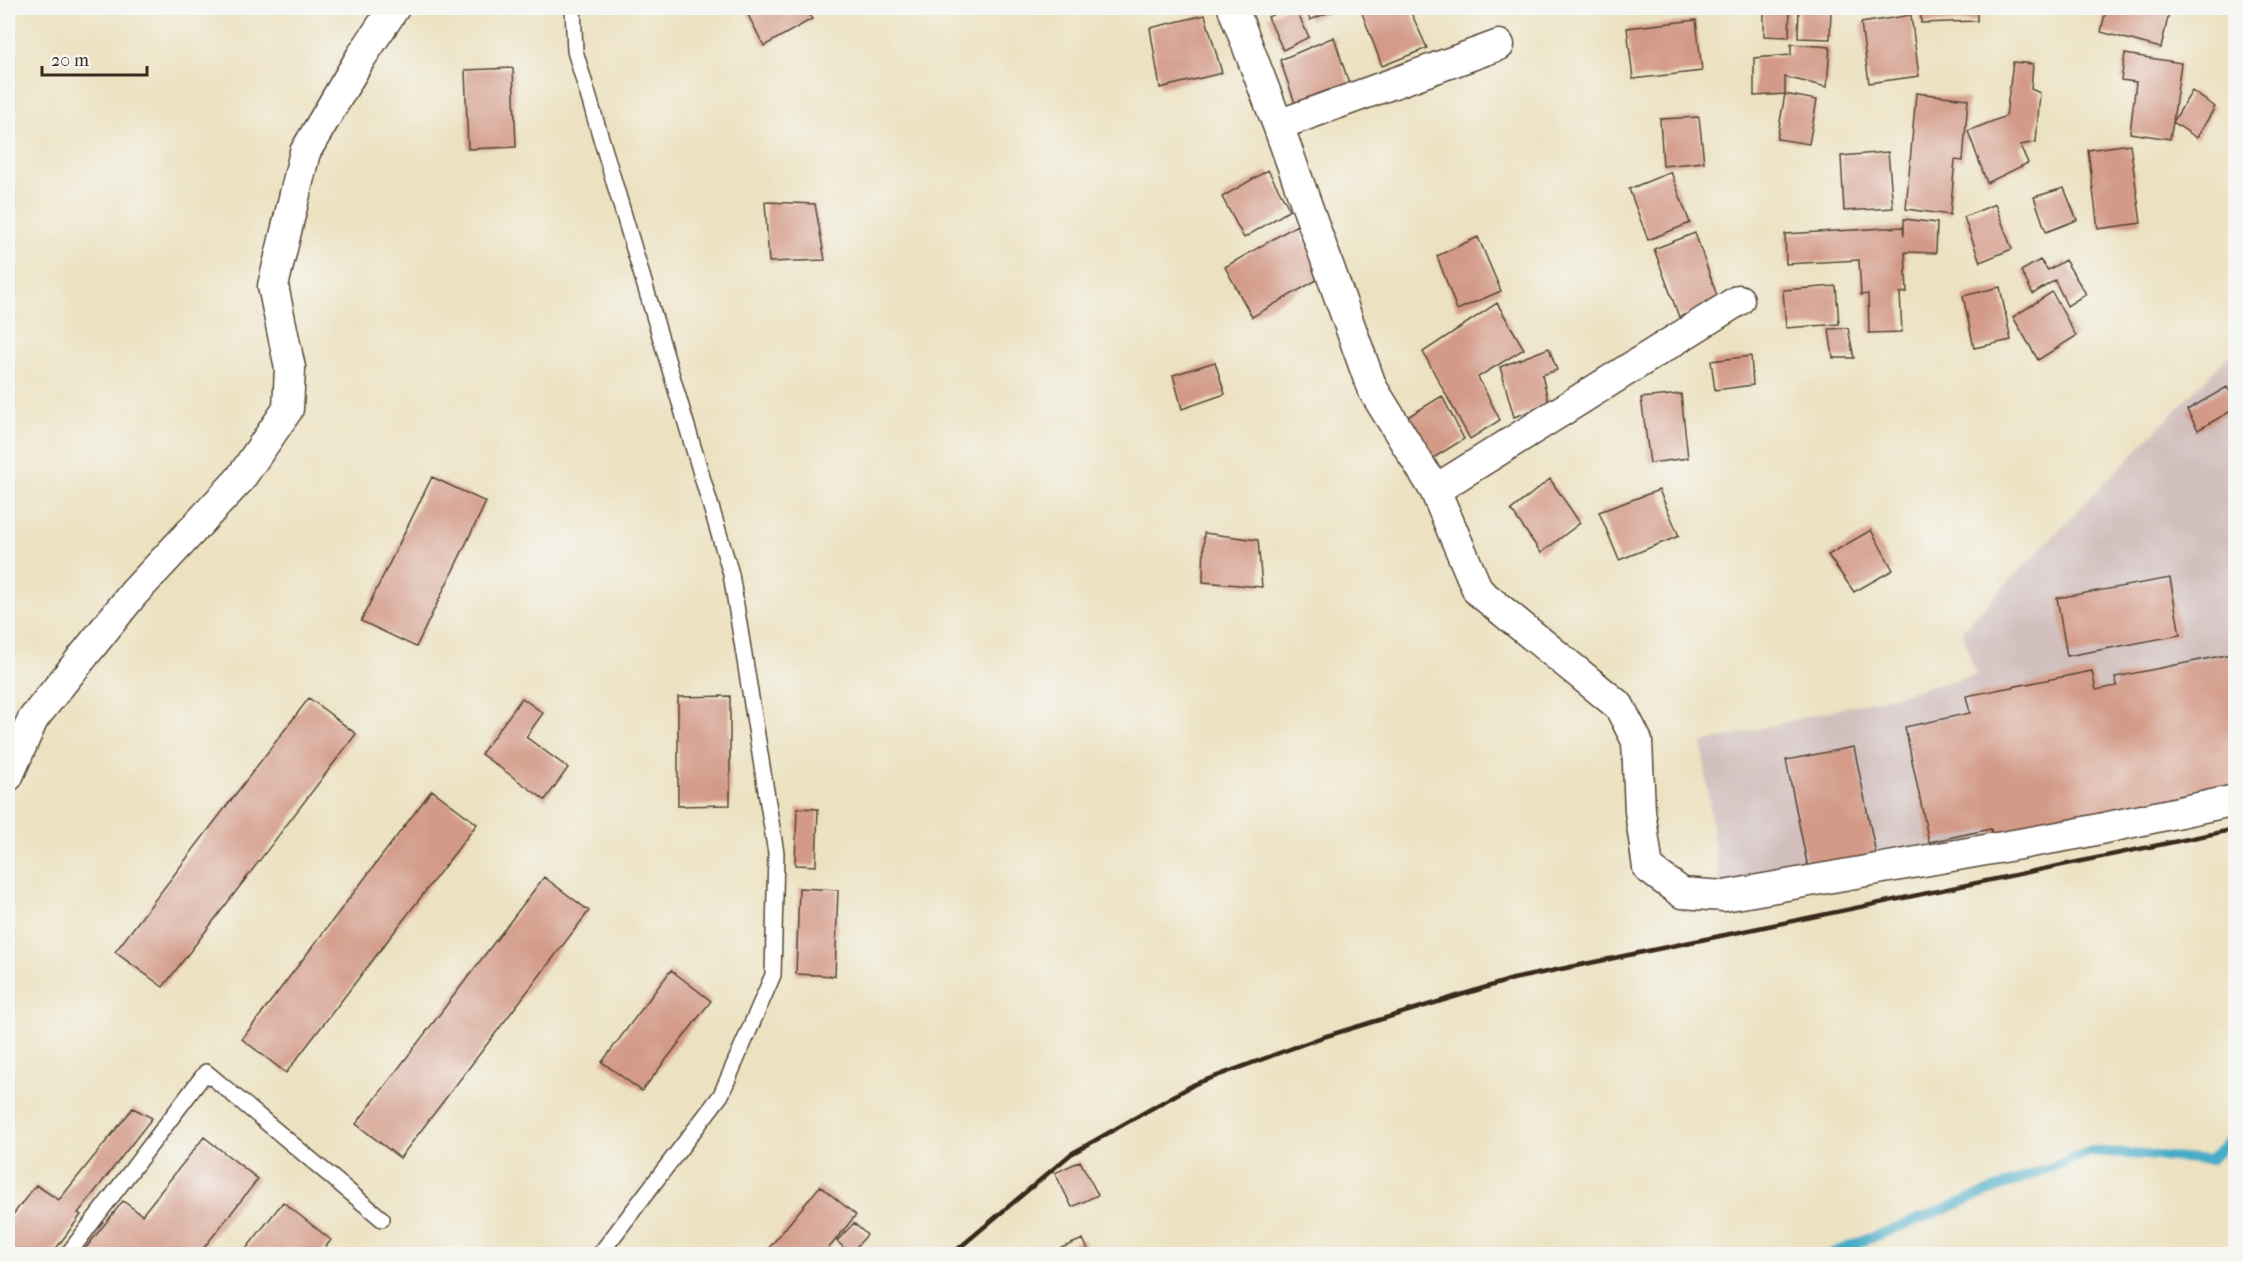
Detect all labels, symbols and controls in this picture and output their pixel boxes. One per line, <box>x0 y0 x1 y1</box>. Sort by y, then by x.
scale bar <box>42 39 147 77</box>
text: 20 m <box>51 50 89 71</box>

